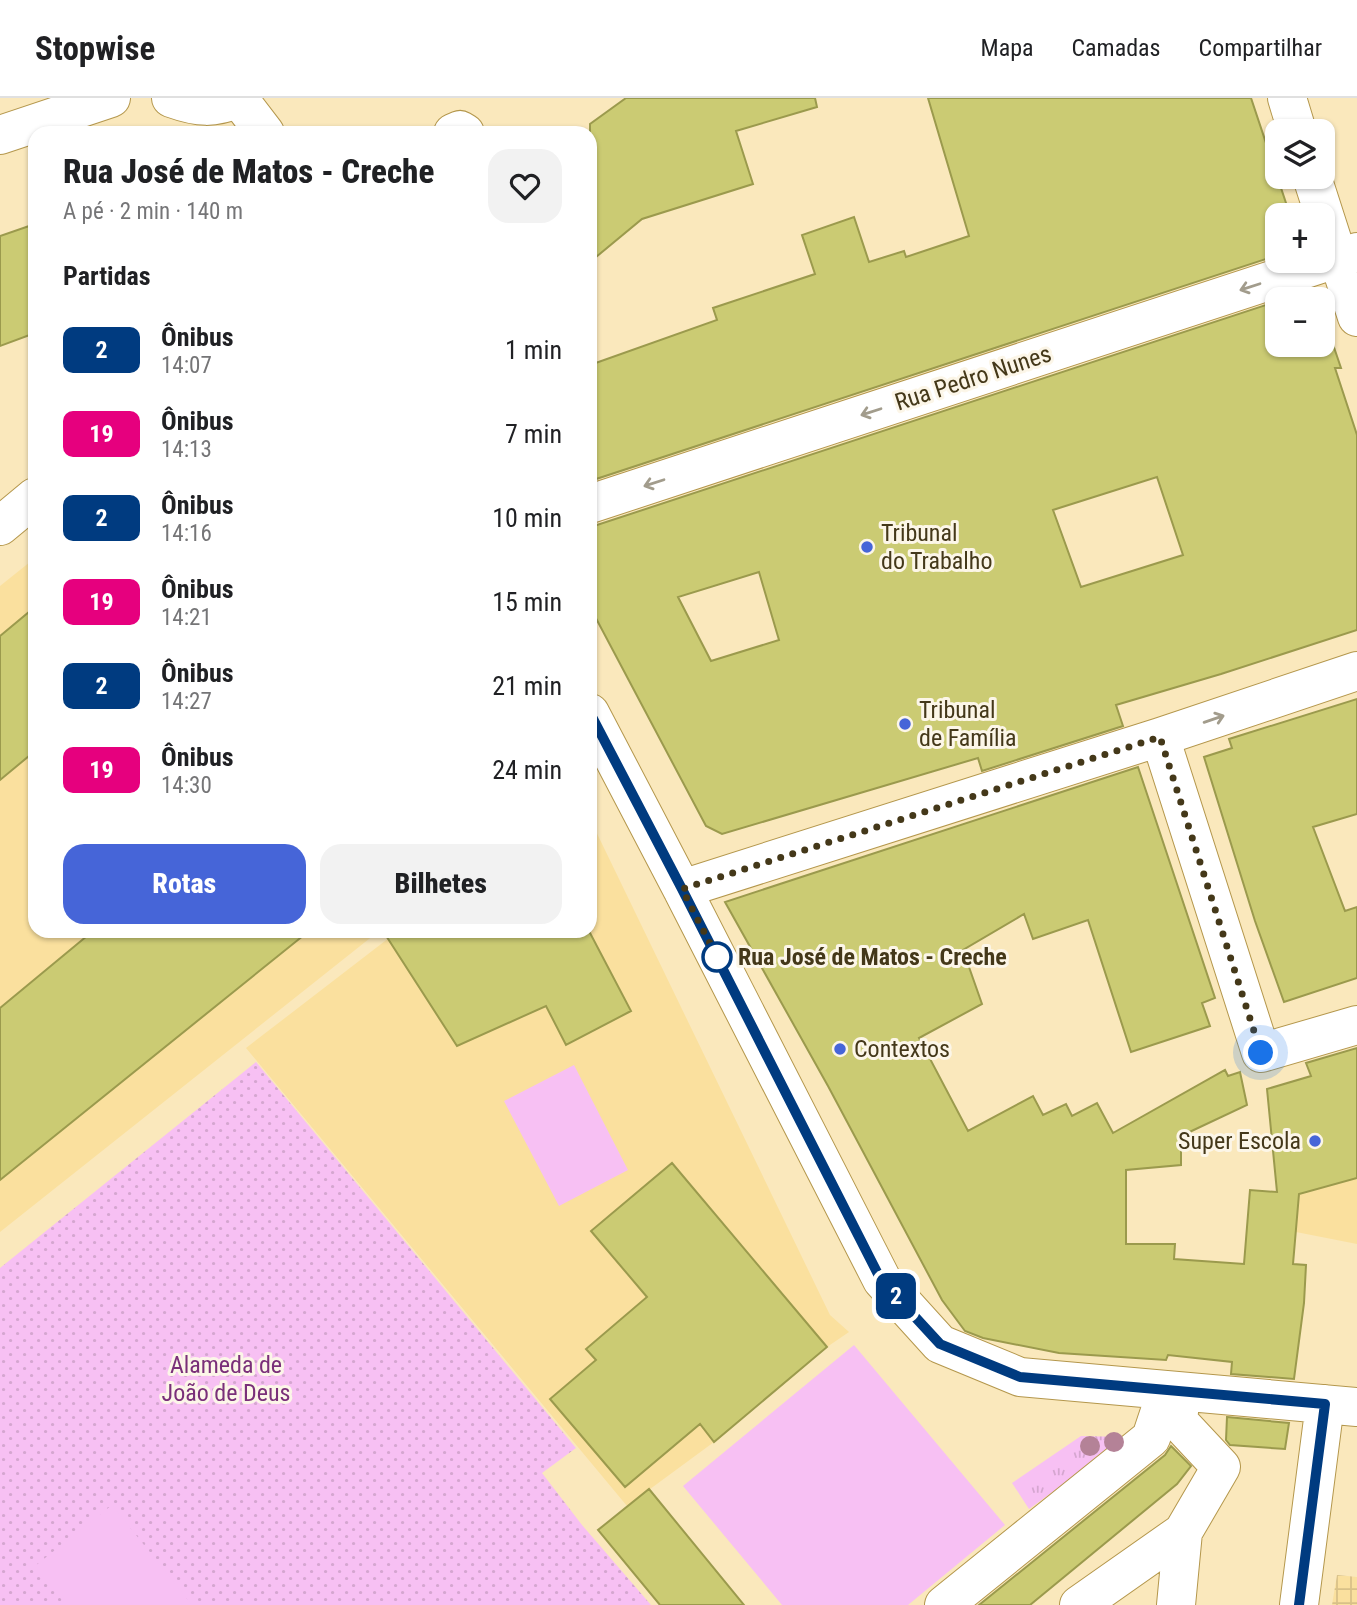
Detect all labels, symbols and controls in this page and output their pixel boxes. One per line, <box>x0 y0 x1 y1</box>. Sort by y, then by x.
text: Stopwise <box>35 29 155 68</box>
text: Mapa <box>981 34 1034 62</box>
text: Camadas <box>1072 34 1161 62</box>
text: Compartilhar <box>1199 34 1322 62</box>
map controls <box>1265 119 1335 357</box>
button: layers <box>1265 119 1335 189</box>
button: heart <box>488 149 562 223</box>
text: Rua José de Matos - Creche <box>63 152 434 191</box>
text: A pé · 2 min · 140 m <box>63 198 243 225</box>
button: + <box>1265 203 1335 273</box>
text: Partidas <box>63 261 151 291</box>
one-way arrow <box>1239 282 1261 294</box>
button: − <box>1265 287 1335 357</box>
text: Ônibus <box>161 322 234 352</box>
text: 1 min <box>505 335 562 365</box>
text: 2 <box>95 336 108 364</box>
street label: Rua Pedro Nunes <box>891 340 1055 416</box>
text: 14:07 <box>161 352 212 379</box>
text: Ônibus <box>161 406 234 436</box>
one-way arrow <box>860 407 882 419</box>
text: 7 min <box>505 419 562 449</box>
text: 19 <box>89 420 114 448</box>
text: 14:13 <box>161 436 212 463</box>
one-way arrow <box>644 478 666 490</box>
text: Ônibus <box>161 490 234 520</box>
text: 10 min <box>492 503 562 533</box>
text: 2 <box>95 504 108 532</box>
place label: Tribunal do Trabalho <box>881 519 992 575</box>
text: 14:16 <box>161 520 212 547</box>
marker: Tribunal do Trabalho <box>859 539 875 555</box>
text: Ônibus <box>161 574 234 604</box>
text: 15 min <box>492 587 562 617</box>
text: 19 <box>89 588 114 616</box>
text: 14:21 <box>161 604 212 631</box>
text: Ônibus <box>161 658 234 688</box>
text: 21 min <box>492 671 562 701</box>
text: 2 <box>95 672 108 700</box>
text: 14:27 <box>161 688 212 715</box>
place label: Tribunal de Família <box>919 696 1017 752</box>
one-way arrow <box>1202 712 1224 724</box>
marker: Tribunal de Família <box>897 716 913 732</box>
text: Ônibus <box>161 742 234 772</box>
text: 24 min <box>492 755 562 785</box>
text: 19 <box>89 756 114 784</box>
text: 14:30 <box>161 772 212 799</box>
button: Rotas <box>63 844 306 924</box>
button: Bilhetes <box>320 844 562 924</box>
marker: Rua José de Matos - Creche <box>702 942 732 972</box>
place label: Rua José de Matos - Creche <box>738 943 1007 971</box>
place label: Contextos <box>854 1035 950 1063</box>
your location <box>1243 1035 1278 1070</box>
marker: Contextos <box>832 1041 848 1057</box>
place label: Super Escola <box>1178 1127 1301 1155</box>
marker: Super Escola <box>1307 1133 1323 1149</box>
line badge: 2 <box>873 1273 919 1319</box>
text: 2 <box>890 1282 902 1310</box>
park label: Alameda de João de Deus <box>162 1351 290 1407</box>

